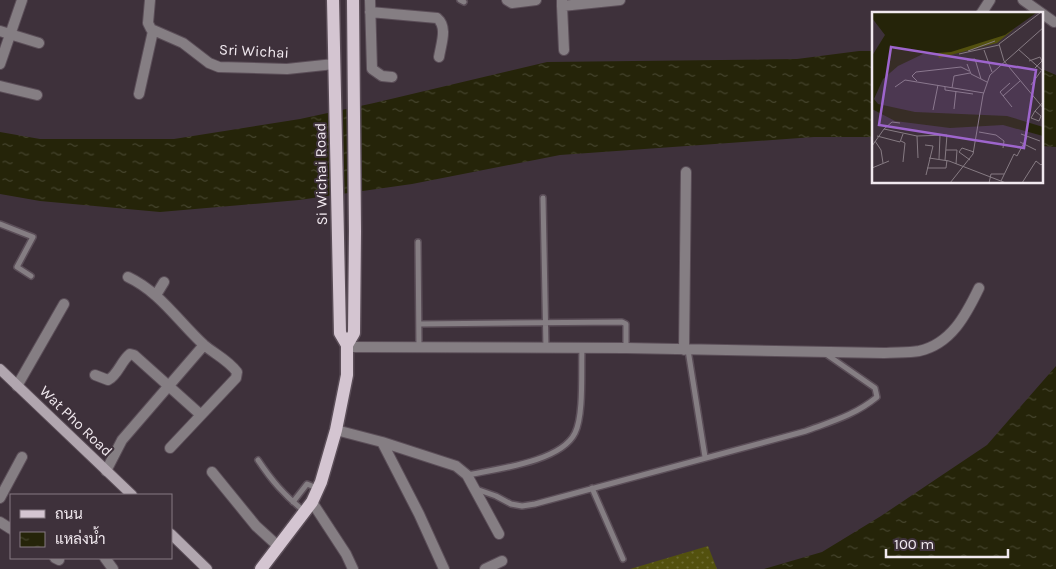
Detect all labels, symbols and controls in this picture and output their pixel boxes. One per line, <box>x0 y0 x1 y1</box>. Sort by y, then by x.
inset map <box>872 12 1044 184</box>
street label: Sri Wichai <box>219 40 289 62</box>
street label: Si Wichai Road <box>311 123 331 225</box>
street label: Wat Pho Road <box>36 382 116 460</box>
legend <box>10 494 172 559</box>
text: ถนน <box>55 505 83 523</box>
text: แหล่งน้ำ <box>55 526 106 548</box>
scale bar <box>886 526 1008 558</box>
text: 100 m <box>894 535 934 553</box>

